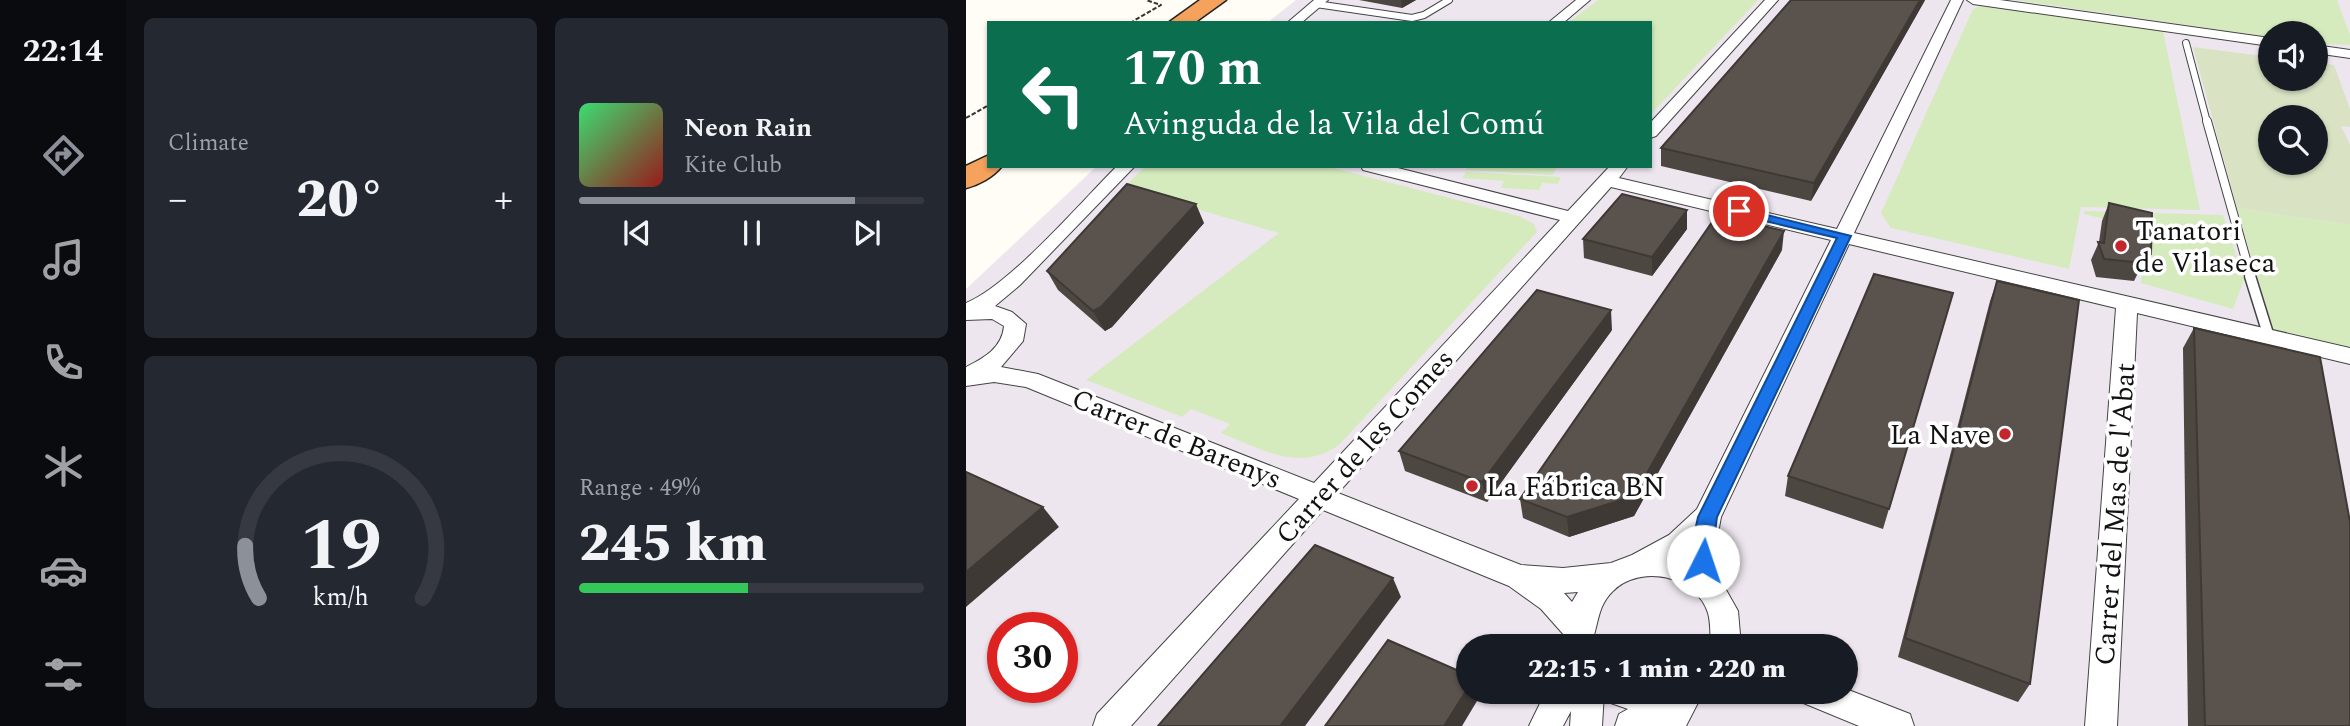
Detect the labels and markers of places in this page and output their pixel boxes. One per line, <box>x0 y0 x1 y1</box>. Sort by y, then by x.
pin <box>1709 181 1769 241</box>
place label: Tanatori de Vilaseca <box>2135 210 2276 285</box>
marker: Tanatori de Vilaseca <box>2113 238 2129 254</box>
place label: La Nave <box>1890 414 1991 457</box>
marker: La Nave <box>1997 426 2013 442</box>
place label: La Fábrica BN <box>1486 466 1665 509</box>
marker: La Fábrica BN <box>1464 478 1480 494</box>

